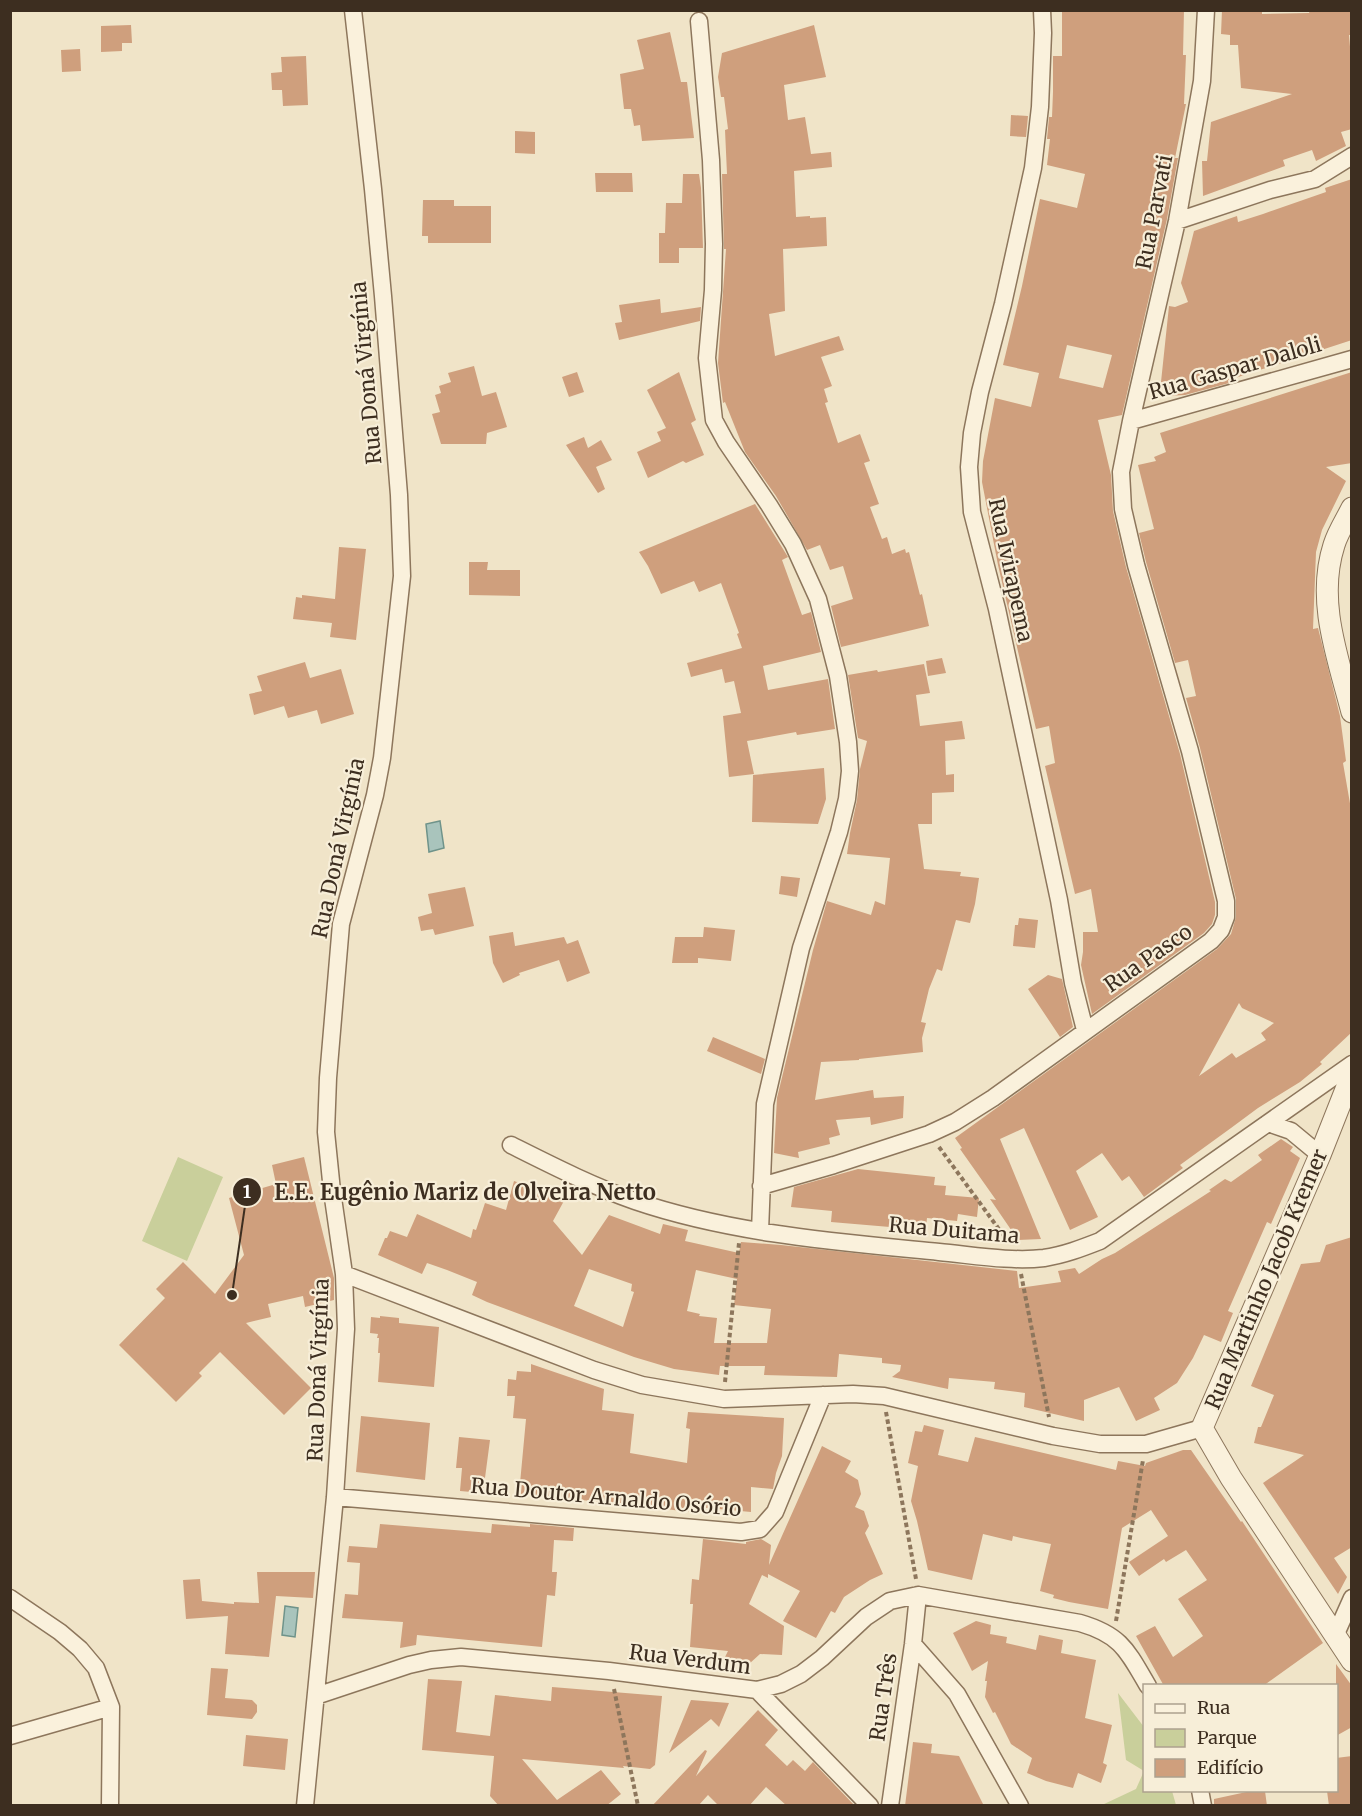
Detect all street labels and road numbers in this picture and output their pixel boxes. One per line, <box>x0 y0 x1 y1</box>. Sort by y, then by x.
street label: Rua Parvati <box>1130 152 1178 272</box>
street label: Rua Doná Virgínia <box>345 280 387 466</box>
street label: Rua Gaspar Daloli <box>1146 330 1325 406</box>
street label: Rua Ivirapema <box>983 496 1039 644</box>
street label: Rua Doná Virgínia <box>306 755 370 941</box>
street label: Rua Pasco <box>1099 918 1197 998</box>
street label: Rua Martinho Jacob Kremer <box>1199 1145 1333 1413</box>
street label: Rua Duitama <box>888 1211 1020 1249</box>
street label: Rua Doná Virgínia <box>301 1278 335 1462</box>
street label: Rua Doutor Arnaldo Osório <box>469 1472 743 1522</box>
street label: Rua Verdum <box>627 1638 753 1680</box>
street label: Rua Três <box>863 1651 903 1743</box>

